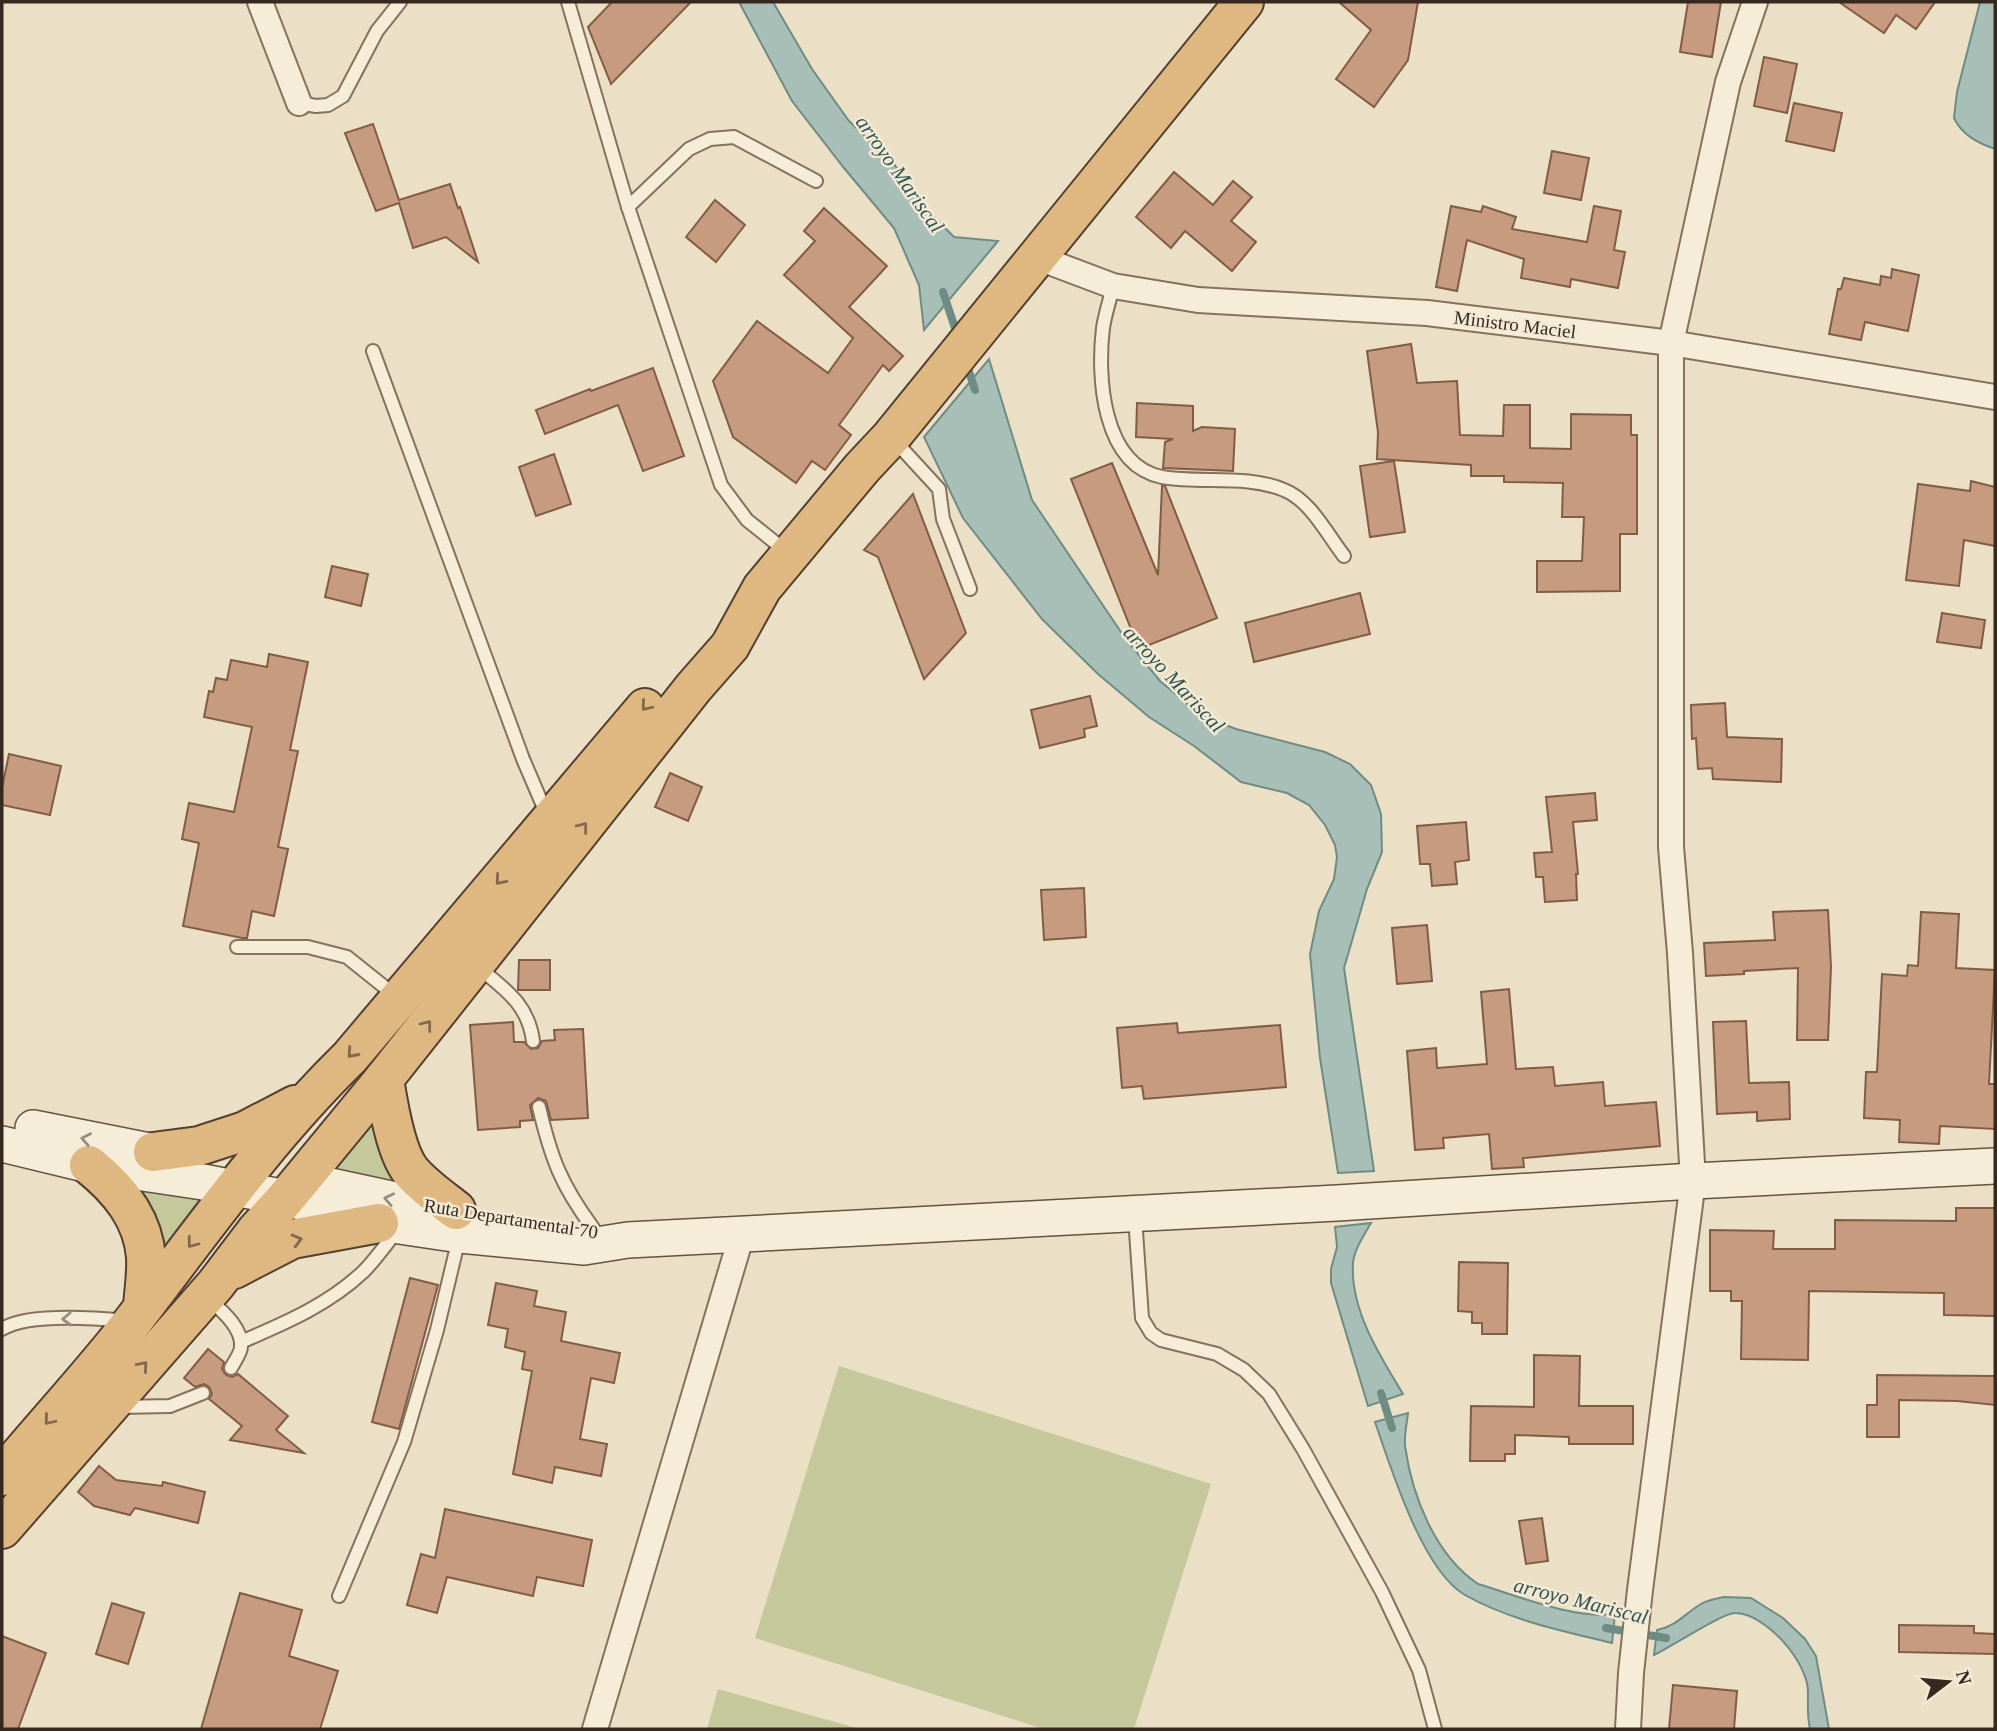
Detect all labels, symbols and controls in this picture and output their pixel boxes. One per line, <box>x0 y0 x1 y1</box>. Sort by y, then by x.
water label: arroyo Mariscal <box>851 111 949 237</box>
street label: Ministro Maciel <box>1453 307 1577 342</box>
water label: arroyo Mariscal <box>1118 621 1230 738</box>
one-way arrow <box>642 698 654 711</box>
one-way arrow <box>575 823 588 835</box>
one-way arrow <box>496 872 508 885</box>
one-way arrow <box>418 1021 431 1033</box>
one-way arrow <box>348 1045 360 1058</box>
one-way arrow <box>80 1132 92 1147</box>
one-way arrow <box>383 1192 395 1207</box>
street label: Ruta Departamental 70 <box>422 1194 600 1243</box>
one-way arrow <box>290 1233 302 1248</box>
one-way arrow <box>188 1235 200 1247</box>
one-way arrow <box>61 1311 72 1326</box>
one-way arrow <box>135 1362 147 1375</box>
one-way arrow <box>45 1411 57 1424</box>
water label: arroyo Mariscal <box>1511 1573 1651 1629</box>
north arrow <box>1913 1647 1983 1717</box>
text: N <box>1952 1668 1976 1687</box>

